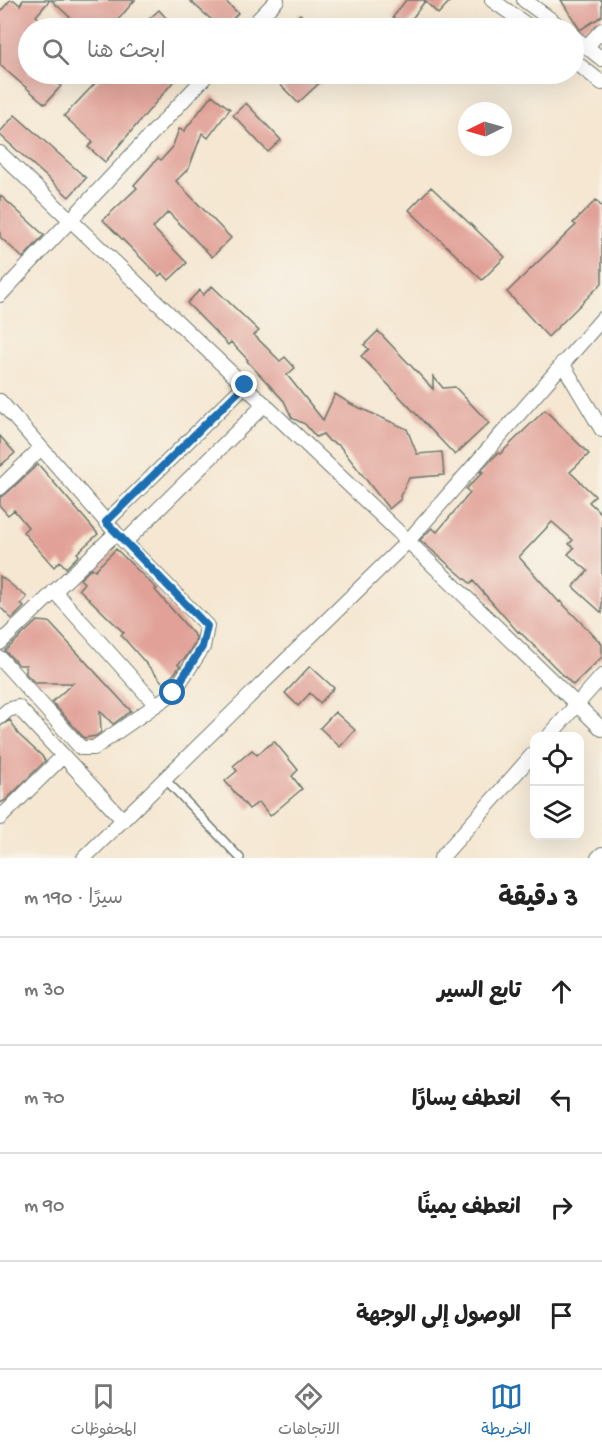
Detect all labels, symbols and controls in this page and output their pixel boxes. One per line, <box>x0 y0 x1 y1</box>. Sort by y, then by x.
search box <box>18 18 584 84</box>
icon: search <box>39 35 72 68</box>
text: ابحث هنا <box>87 40 166 66</box>
north arrow <box>458 102 512 156</box>
route end <box>231 371 257 397</box>
route start <box>159 679 185 705</box>
map controls <box>530 732 584 840</box>
button: locate <box>530 732 584 786</box>
button: layers <box>530 786 584 840</box>
text: 3 دقيقة <box>498 885 578 916</box>
text: سيرًا · 190 m <box>24 888 123 911</box>
icon: ahead <box>545 975 578 1008</box>
text: 30 m <box>24 980 65 1003</box>
text: تابع السير <box>437 980 521 1006</box>
icon: left <box>545 1083 578 1116</box>
text: 70 m <box>24 1088 65 1111</box>
text: انعطف يسارًا <box>412 1088 521 1114</box>
icon: right <box>545 1191 578 1224</box>
text: 90 m <box>24 1196 64 1219</box>
text: انعطف يمينًا <box>418 1196 521 1222</box>
icon: arrive <box>545 1299 578 1332</box>
text: الوصول إلى الوجهة <box>356 1304 521 1330</box>
tab: المحفوظات <box>71 1380 137 1443</box>
tab: الاتجاهات <box>278 1380 340 1443</box>
tab: الخريطة <box>481 1380 531 1443</box>

